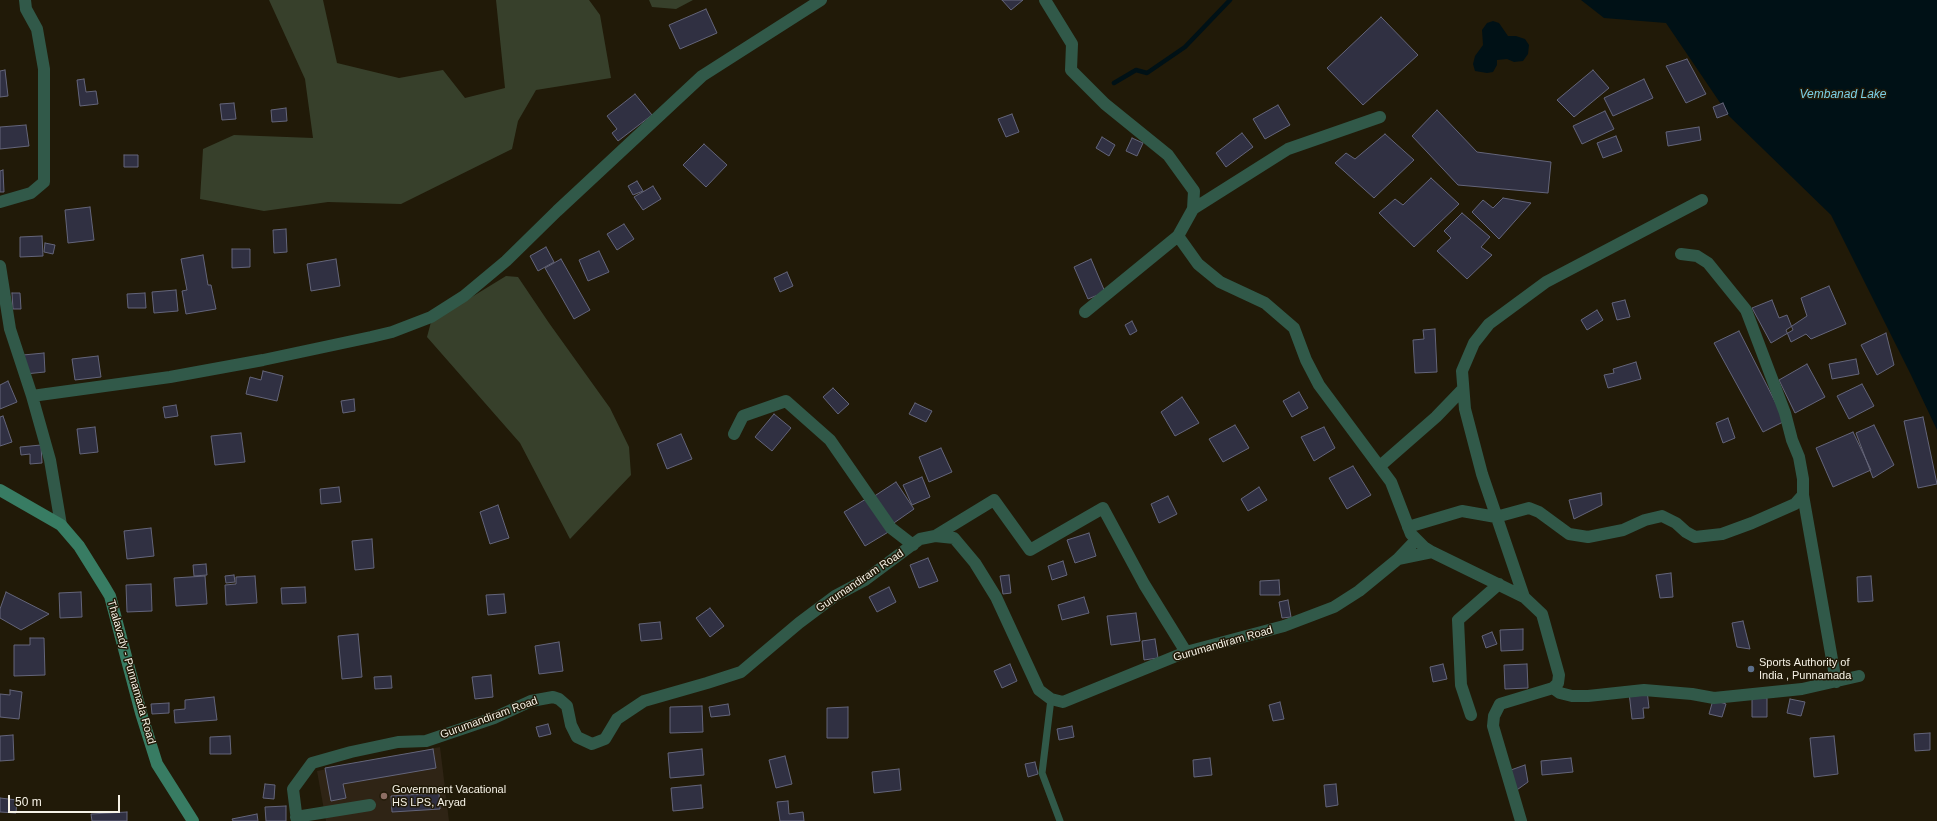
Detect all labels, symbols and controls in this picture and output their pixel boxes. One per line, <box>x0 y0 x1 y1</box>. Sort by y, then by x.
water label: Vembanad Lake <box>1800 88 1886 102</box>
street label: Gurumandiram Road <box>814 547 906 615</box>
street label: Thalavady - Punnamada Road <box>104 598 158 746</box>
street label: Gurumandiram Road <box>1172 624 1274 664</box>
place label: Sports Authority of India , Punnamada <box>1759 656 1851 682</box>
marker: Sports Authority of India , Punnamada <box>1746 664 1756 674</box>
street label: Gurumandiram Road <box>438 694 540 742</box>
place label: Government Vacational HS LPS, Aryad <box>392 783 506 809</box>
scale bar <box>10 787 122 813</box>
marker: Government Vacational HS LPS, Aryad <box>379 791 389 801</box>
text: 50 m <box>15 795 42 809</box>

